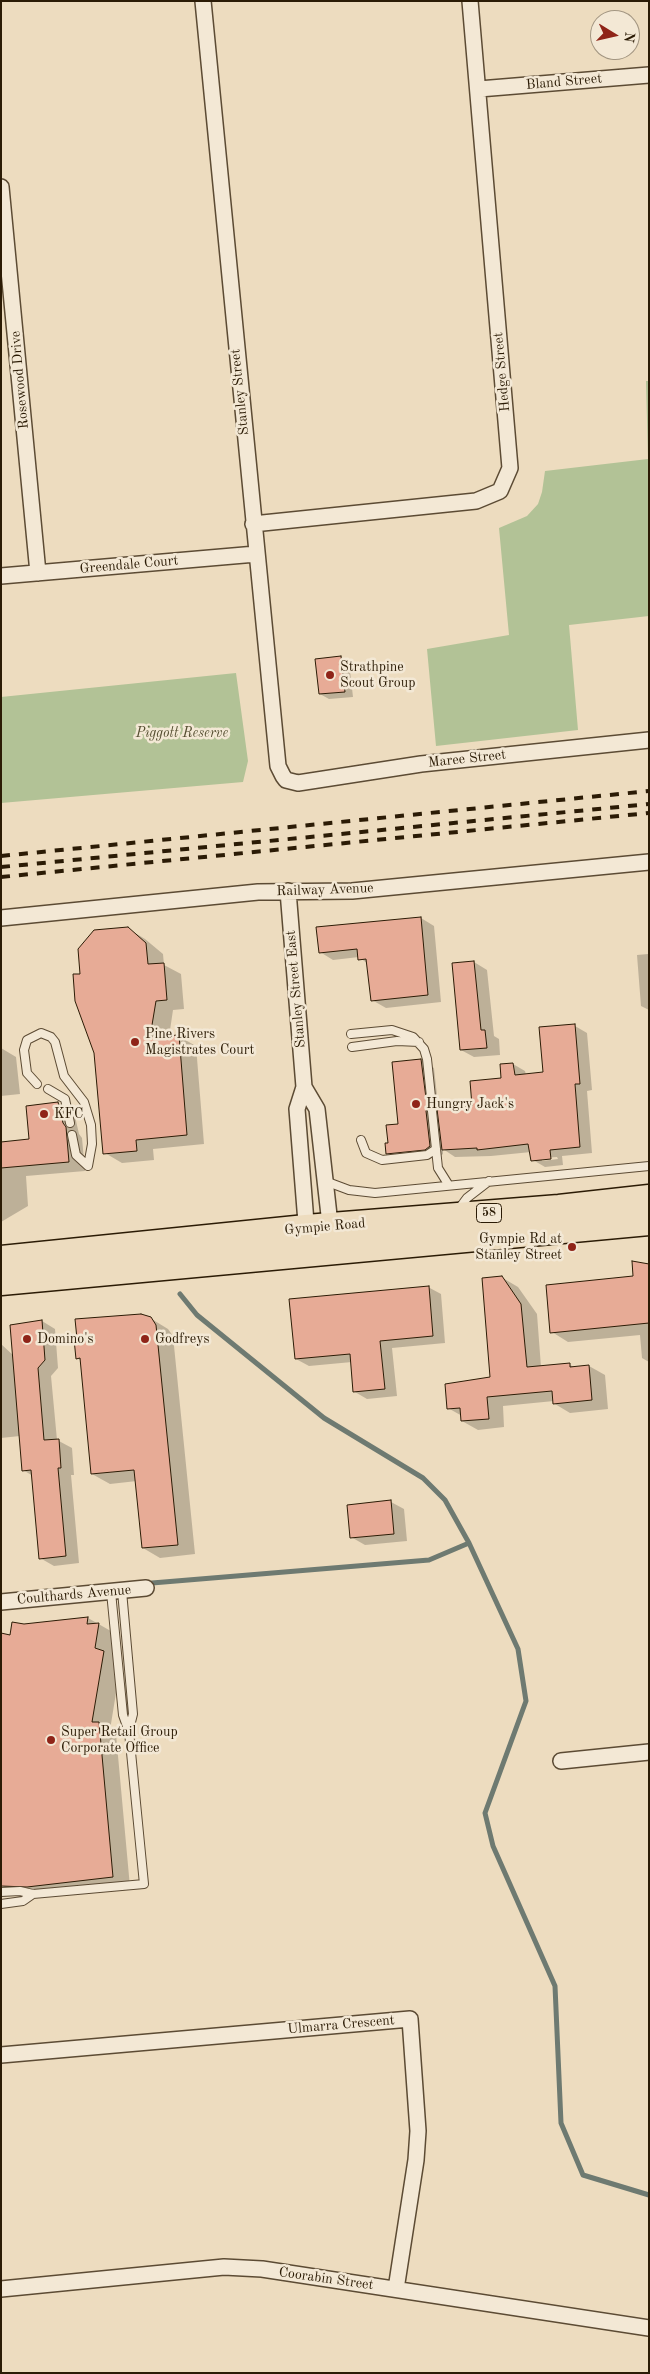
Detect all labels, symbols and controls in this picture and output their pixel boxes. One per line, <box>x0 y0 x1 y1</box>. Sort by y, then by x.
north arrow <box>590 10 640 60</box>
text: N <box>621 31 637 44</box>
street label: Bland Street <box>525 70 603 94</box>
street label: Rosewood Drive <box>7 330 33 430</box>
street label: Hedge Street <box>490 332 514 412</box>
street label: Stanley Street <box>227 348 253 436</box>
street label: Greendale Court <box>79 552 179 578</box>
place label: Strathpine Scout Group <box>340 659 416 692</box>
marker: Strathpine Scout Group <box>324 669 336 681</box>
park label: Piggott Reserve <box>136 725 228 741</box>
street label: Maree Street <box>427 747 507 771</box>
street label: Railway Avenue <box>276 880 374 900</box>
street label: Stanley Street East <box>282 929 310 1049</box>
place label: Pine Rivers Magistrates Court <box>145 1026 254 1058</box>
marker: Pine Rivers Magistrates Court <box>129 1036 141 1048</box>
place label: Hungry Jack's <box>426 1096 514 1112</box>
marker: Hungry Jack's <box>410 1098 422 1110</box>
place label: KFC <box>54 1106 83 1122</box>
marker: KFC <box>38 1108 50 1120</box>
road number: 58 <box>476 1204 502 1222</box>
street label: Gympie Road <box>284 1215 366 1239</box>
place label: Gympie Rd at Stanley Street <box>475 1231 562 1264</box>
marker: Gympie Rd at Stanley Street <box>566 1241 578 1253</box>
place label: Domino's <box>37 1331 94 1347</box>
place label: Godfreys <box>155 1331 210 1347</box>
marker: Domino's <box>21 1333 33 1345</box>
marker: Godfreys <box>139 1333 151 1345</box>
street label: Coulthards Avenue <box>16 1582 132 1608</box>
place label: Super Retail Group Corporate Office <box>61 1724 178 1756</box>
marker: Super Retail Group Corporate Office <box>45 1734 57 1746</box>
street label: Ulmarra Crescent <box>287 2012 395 2038</box>
street label: Coorabin Street <box>278 2264 374 2294</box>

